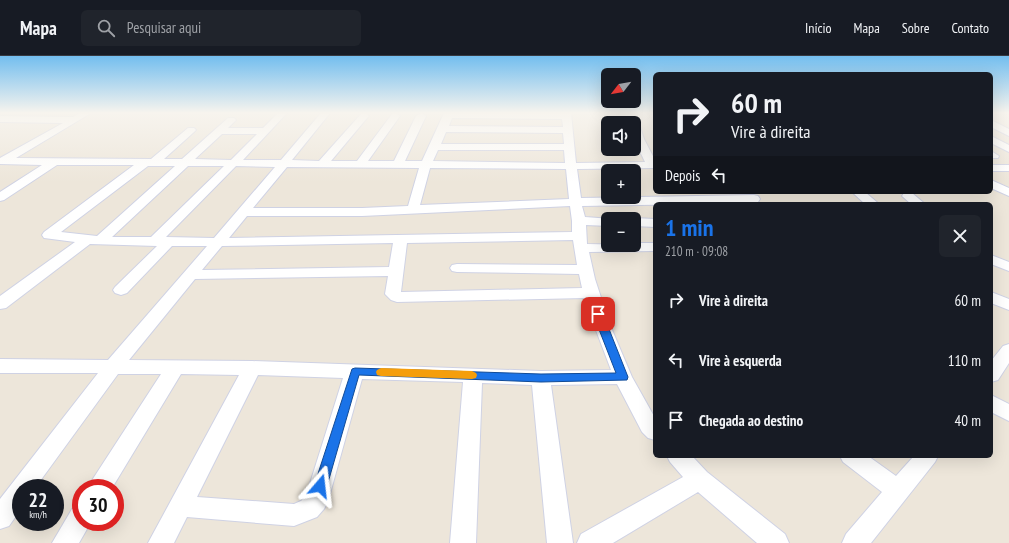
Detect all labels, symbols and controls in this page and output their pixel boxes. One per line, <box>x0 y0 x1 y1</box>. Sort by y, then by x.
search box <box>81 10 361 46</box>
text: Mapa <box>20 16 57 40</box>
icon: search <box>95 17 117 39</box>
text: Pesquisar aqui <box>127 18 201 37</box>
text: Início <box>805 19 832 37</box>
text: Mapa <box>854 19 880 37</box>
text: Sobre <box>902 19 930 37</box>
text: Contato <box>952 19 989 37</box>
north arrow <box>601 68 641 108</box>
map controls <box>601 68 641 252</box>
text: 60 m <box>731 84 782 121</box>
icon: right <box>665 88 717 140</box>
button: sound <box>601 116 641 156</box>
text: Vire à direita <box>731 120 811 143</box>
button: + <box>601 164 641 204</box>
icon: left <box>708 164 730 186</box>
text: Depois <box>665 166 700 185</box>
button: − <box>601 212 641 252</box>
text: 1 min <box>665 212 713 243</box>
button: close <box>939 215 981 257</box>
text: 210 m · 09:08 <box>665 243 728 260</box>
icon: right <box>665 289 687 311</box>
text: Vire à direita <box>699 291 768 310</box>
text: 60 m <box>955 291 981 310</box>
pin <box>581 297 615 331</box>
icon: arrive <box>587 303 609 325</box>
icon: left <box>665 349 687 371</box>
text: Vire à esquerda <box>699 351 782 370</box>
text: 110 m <box>948 351 981 370</box>
icon: arrive <box>665 409 687 431</box>
text: Chegada ao destino <box>699 411 803 430</box>
text: 40 m <box>955 411 981 430</box>
position arrow <box>299 465 341 507</box>
speed limit sign: 30 <box>72 479 124 531</box>
text: 22 <box>28 487 48 513</box>
text: km/h <box>29 508 47 521</box>

